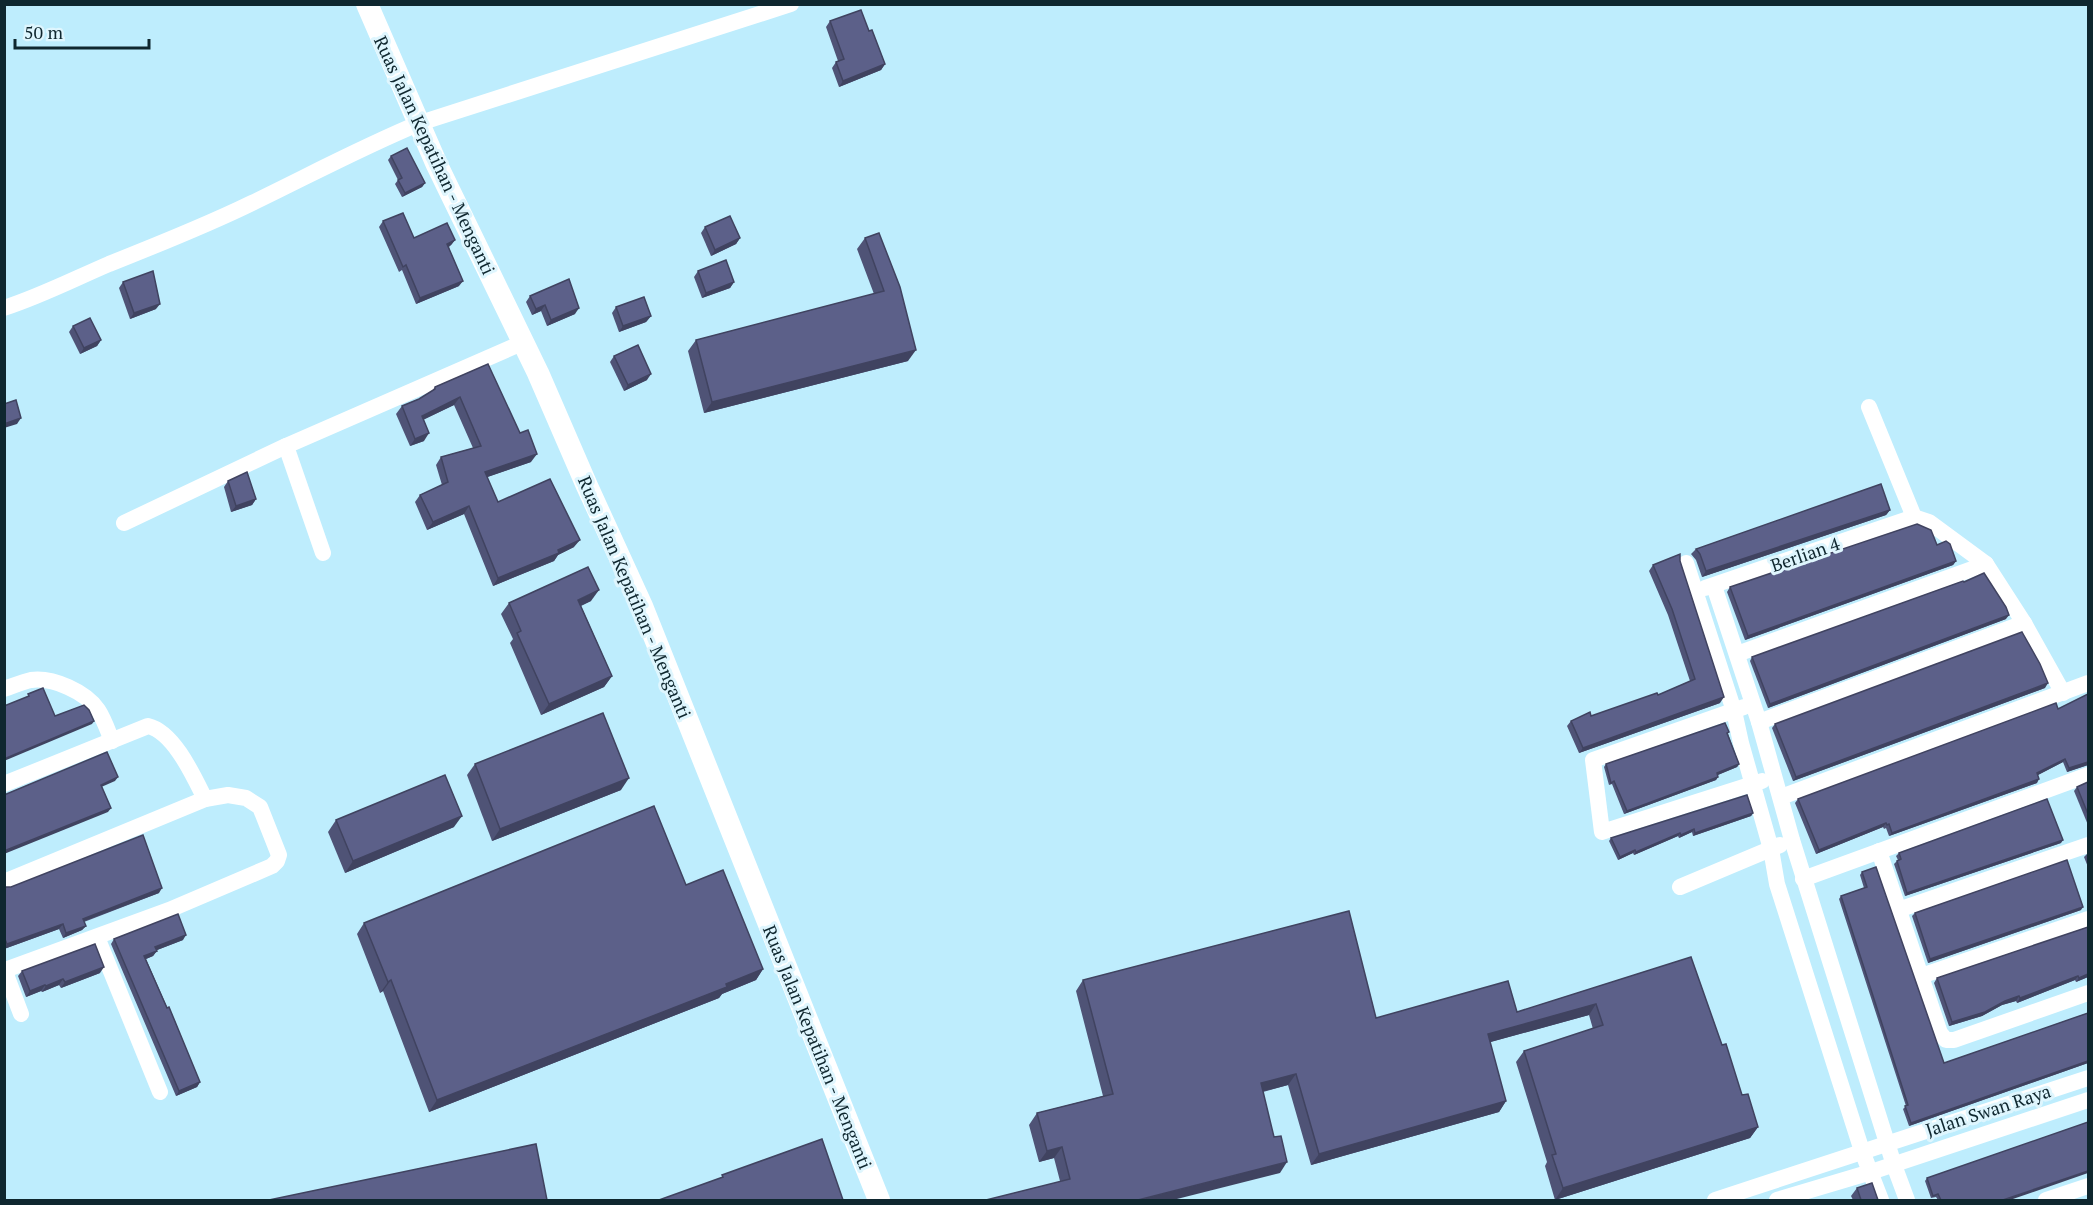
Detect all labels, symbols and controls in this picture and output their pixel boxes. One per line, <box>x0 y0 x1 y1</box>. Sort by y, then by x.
scale bar <box>15 12 148 50</box>
text: 50 m <box>24 20 64 44</box>
street label: Ruas Jalan Kepatihan - Menganti <box>369 32 501 278</box>
street label: Ruas Jalan Kepatihan - Menganti <box>573 472 697 722</box>
street label: Berlian 4 <box>1767 531 1843 577</box>
street label: Ruas Jalan Kepatihan - Menganti <box>758 921 878 1173</box>
street label: Jalan Swan Raya <box>1922 1078 2054 1142</box>

